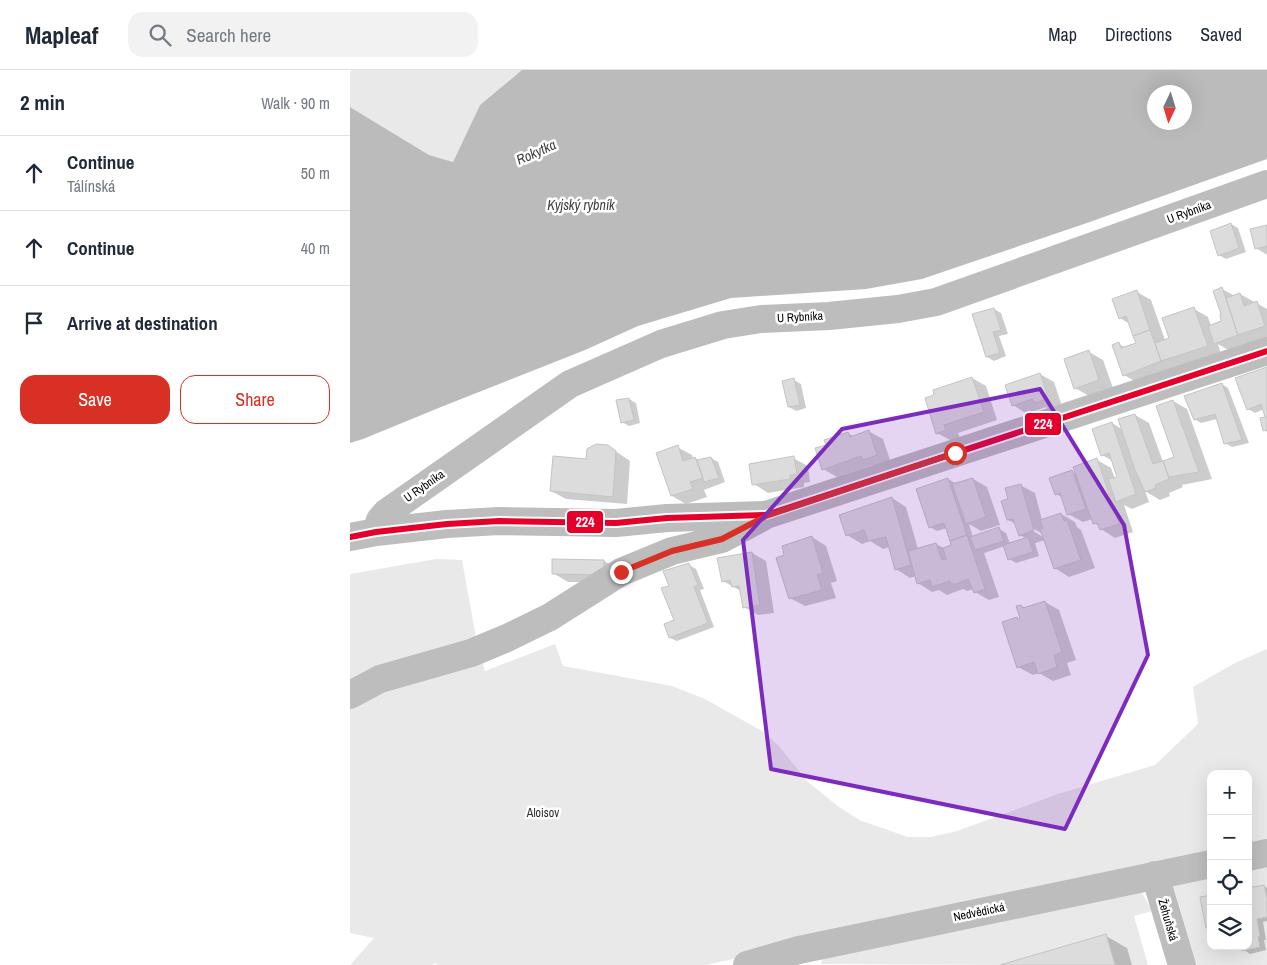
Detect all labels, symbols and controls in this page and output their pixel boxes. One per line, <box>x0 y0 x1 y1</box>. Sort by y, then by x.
search box <box>128 12 478 57</box>
text: Mapleaf <box>25 19 98 51</box>
icon: search <box>146 21 174 49</box>
text: Search here <box>186 22 271 48</box>
text: Map <box>1048 22 1077 47</box>
text: Directions <box>1105 22 1172 47</box>
text: Saved <box>1200 22 1242 47</box>
north arrow <box>1147 85 1192 130</box>
text: 2 min <box>20 88 65 117</box>
text: Walk · 90 m <box>261 92 330 114</box>
water label: Rokytka <box>513 135 559 169</box>
text: Continue <box>67 149 135 175</box>
icon: ahead <box>20 159 48 187</box>
text: 50 m <box>301 162 330 184</box>
text: Tálínská <box>67 175 115 197</box>
water label: Kyjský rybník <box>547 196 616 214</box>
street label: U Rybníka <box>1165 196 1214 227</box>
icon: ahead <box>20 234 48 262</box>
text: Continue <box>67 235 135 261</box>
text: 40 m <box>301 237 330 259</box>
street label: U Rybníka <box>777 308 824 326</box>
icon: arrive <box>20 309 48 337</box>
text: Arrive at destination <box>67 310 218 336</box>
button: Save <box>20 375 170 424</box>
button: Share <box>180 375 330 424</box>
line badge: 224 <box>1024 412 1062 436</box>
text: 224 <box>1033 415 1053 433</box>
route start <box>944 442 967 465</box>
street label: U Rybníka <box>401 466 448 506</box>
line badge: 224 <box>566 510 604 534</box>
text: 224 <box>575 513 595 531</box>
route end <box>610 561 633 584</box>
map controls <box>1207 770 1252 950</box>
button: + <box>1207 770 1252 815</box>
park label: Aloisov <box>526 805 559 821</box>
button: − <box>1207 815 1252 860</box>
button: locate <box>1207 860 1252 905</box>
street label: Žehuňská <box>1154 897 1182 943</box>
street label: Nedvědická <box>952 899 1007 925</box>
button: layers <box>1207 905 1252 950</box>

